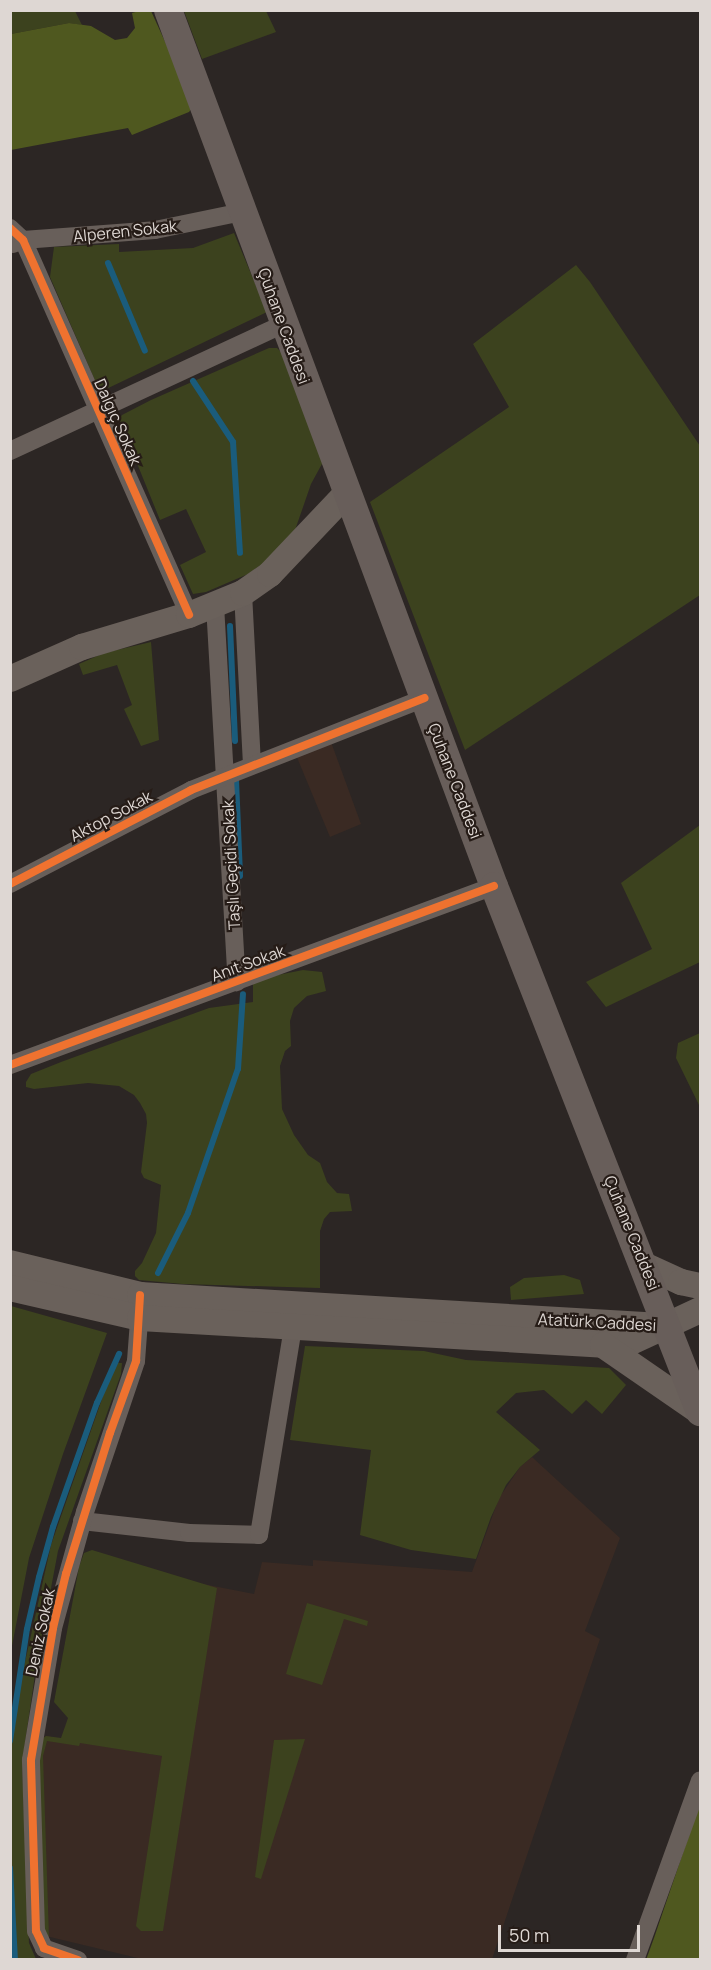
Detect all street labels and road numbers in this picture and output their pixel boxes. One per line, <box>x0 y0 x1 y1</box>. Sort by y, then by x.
street label: Alperen Sokak <box>72 216 178 246</box>
street label: Çuhane Caddesi <box>254 265 314 387</box>
street label: Dalgıç Sokak <box>90 376 146 468</box>
street label: Çuhane Caddesi <box>424 721 486 841</box>
street label: Aktop Sokak <box>67 786 155 846</box>
street label: Taşlı Geçidi Sokak <box>218 800 244 930</box>
street label: Anıt Sokak <box>209 941 287 985</box>
street label: Çuhane Caddesi <box>600 1173 664 1293</box>
street label: Atatürk Caddesi <box>537 1309 657 1335</box>
street label: Deniz Sokak <box>21 1587 59 1677</box>

